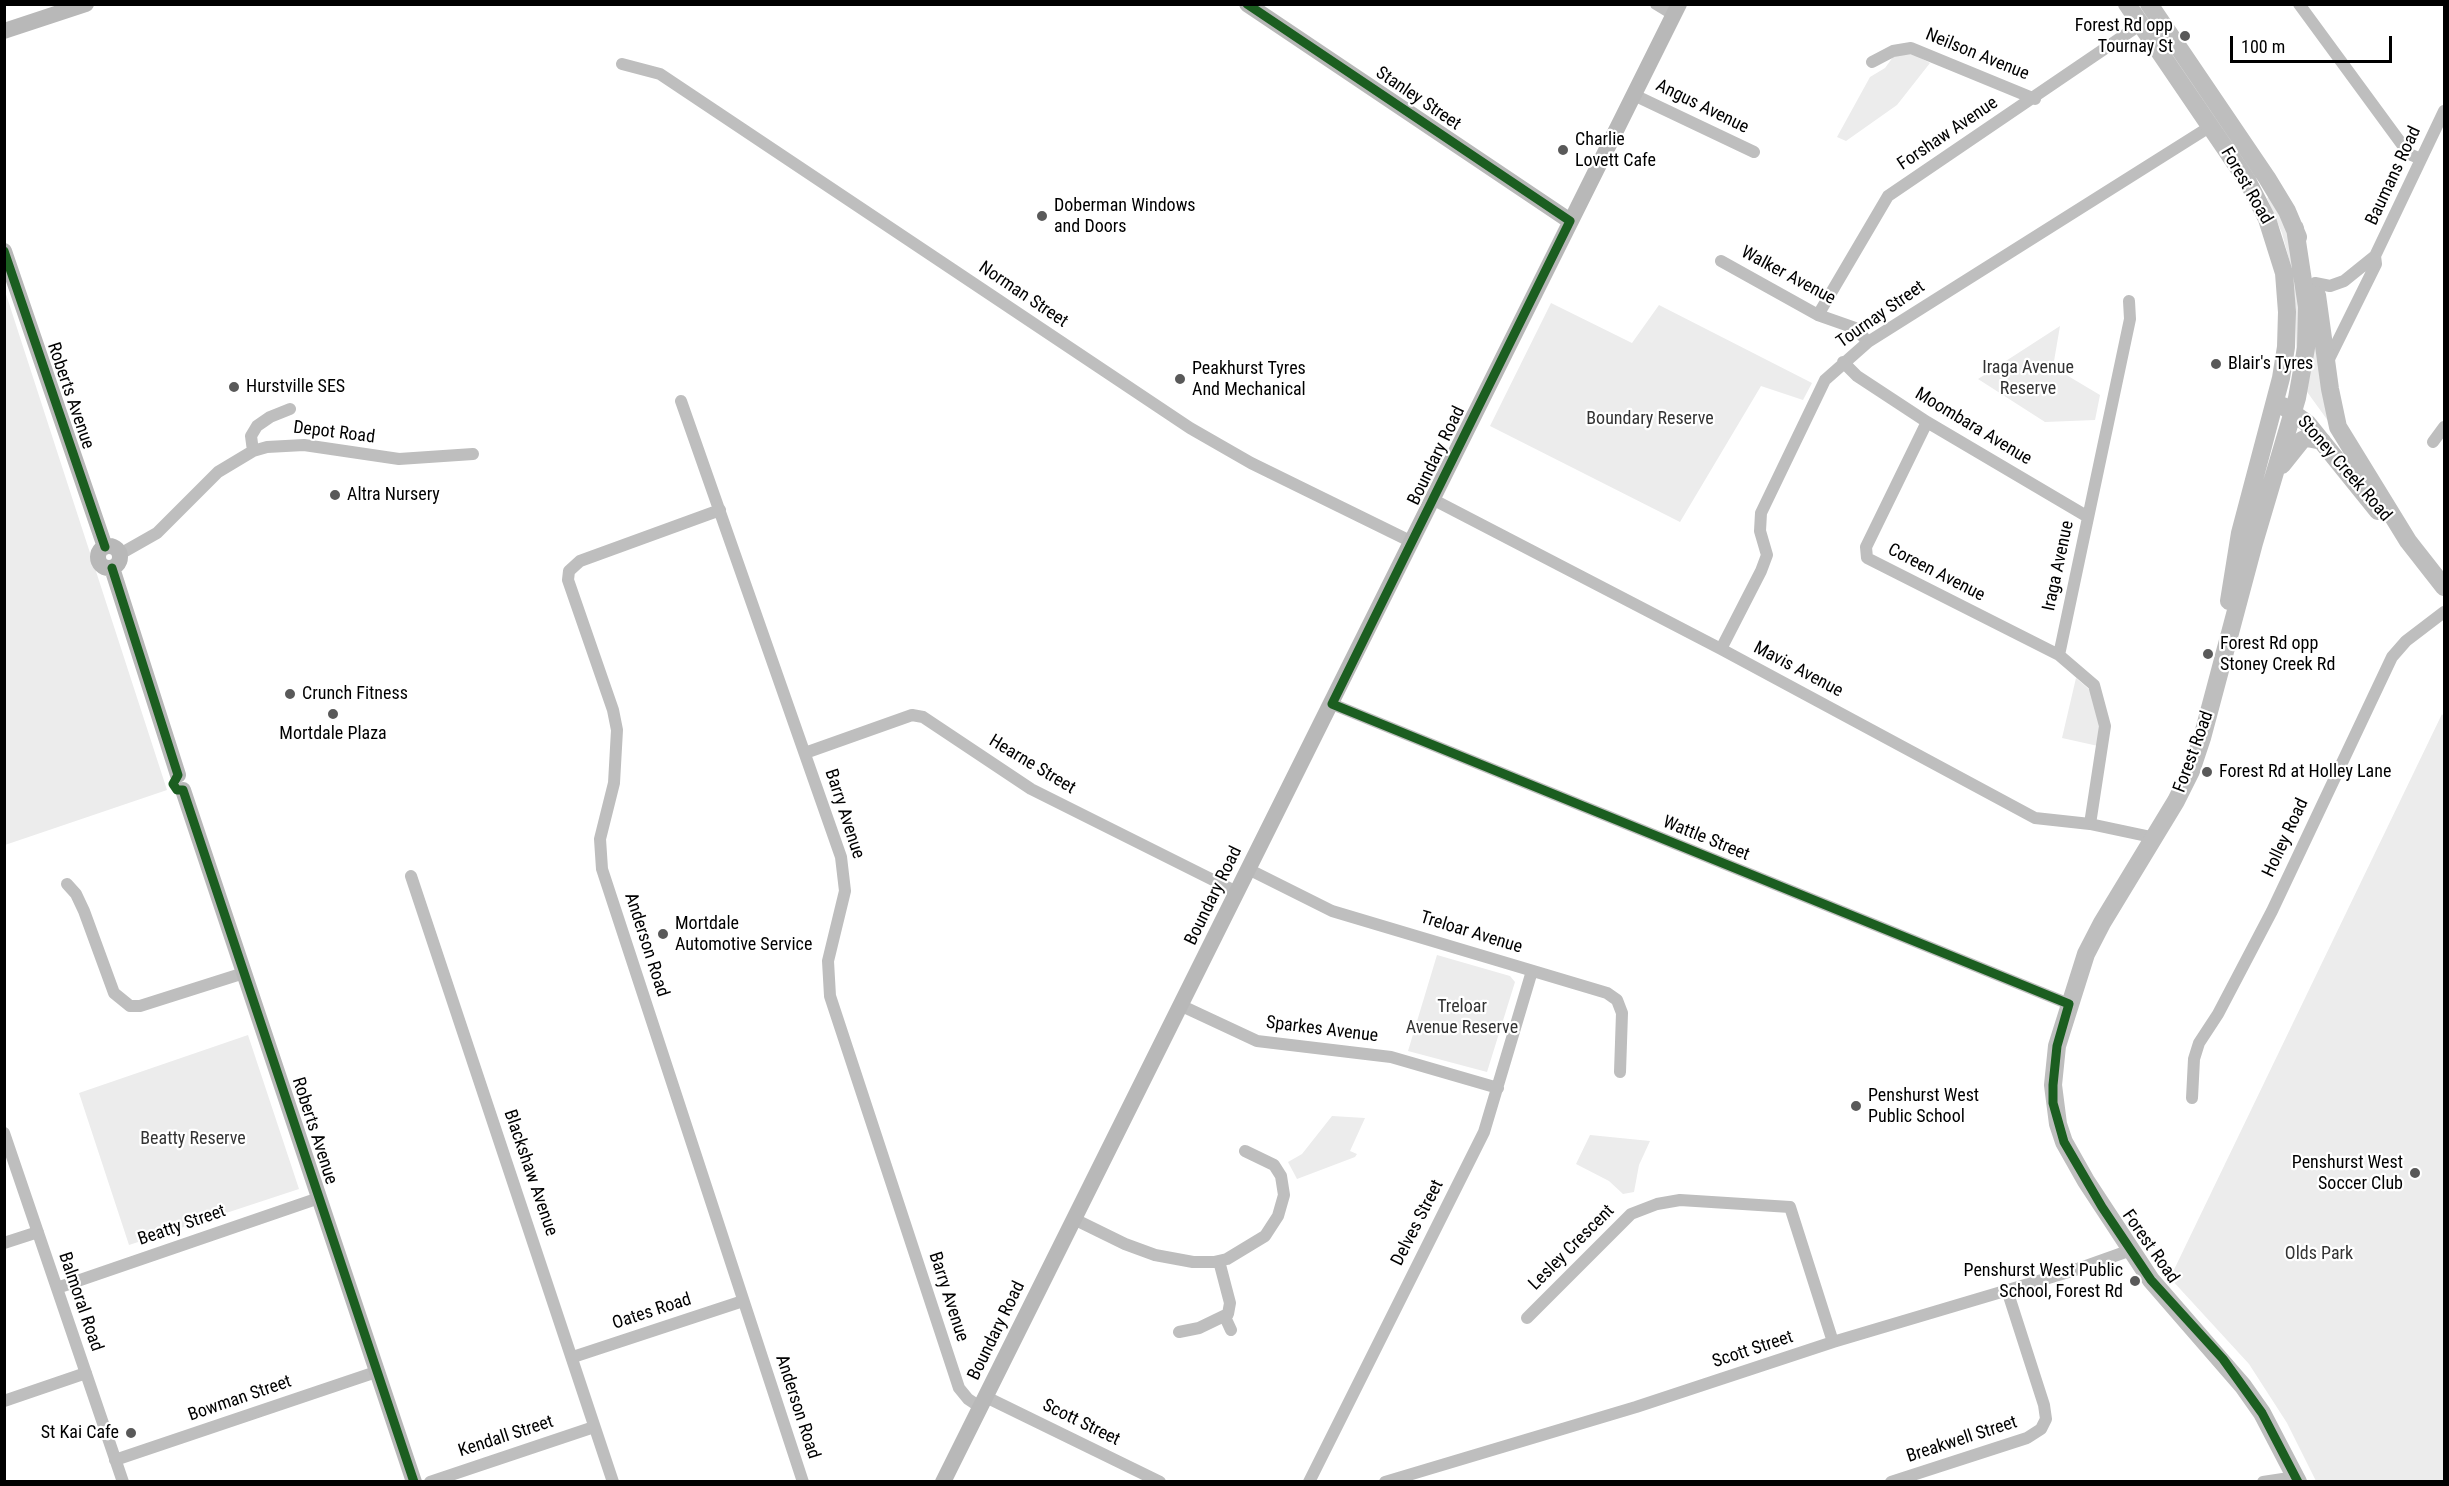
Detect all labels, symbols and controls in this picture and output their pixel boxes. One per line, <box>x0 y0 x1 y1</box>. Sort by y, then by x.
place label: Forest Rd opp Tournay St <box>2075 15 2173 57</box>
street label: Neilson Avenue <box>1922 24 2032 86</box>
scale bar <box>2233 24 2395 62</box>
marker: Forest Rd opp Tournay St <box>2178 29 2192 43</box>
text: 100 m <box>2241 36 2285 57</box>
street label: Stanley Street <box>1371 63 1465 135</box>
street label: Angus Avenue <box>1652 75 1752 139</box>
street label: Forshaw Avenue <box>1894 93 2002 175</box>
street label: Baumans Road <box>2362 123 2426 229</box>
place label: Charlie Lovett Cafe <box>1575 129 1656 172</box>
marker: Charlie Lovett Cafe <box>1556 143 1570 157</box>
street label: Forest Road <box>2215 144 2277 228</box>
place label: Doberman Windows and Doors <box>1054 195 1196 238</box>
marker: Doberman Windows and Doors <box>1035 209 1049 223</box>
street label: Walker Avenue <box>1737 242 1839 310</box>
street label: Norman Street <box>974 257 1072 333</box>
street label: Tournay Street <box>1833 277 1929 353</box>
street label: Roberts Avenue <box>42 340 98 452</box>
place label: Blair's Tyres <box>2228 353 2313 375</box>
park label: Iraga Avenue Reserve <box>1982 357 2074 400</box>
marker: Blair's Tyres <box>2209 357 2223 371</box>
place label: Peakhurst Tyres And Mechanical <box>1192 358 1306 400</box>
marker: Peakhurst Tyres And Mechanical <box>1173 372 1187 386</box>
place label: Hurstville SES <box>246 376 345 398</box>
marker: Hurstville SES <box>227 380 241 394</box>
street label: Moombara Avenue <box>1911 384 2035 470</box>
street label: Boundary Road <box>1404 403 1470 509</box>
park label: Boundary Reserve <box>1586 408 1714 430</box>
street label: Stoney Creek Road <box>2292 412 2396 526</box>
street label: Depot Road <box>292 417 376 449</box>
place label: Altra Nursery <box>347 484 440 506</box>
marker: Altra Nursery <box>328 488 342 502</box>
street label: Iraga Avenue <box>2039 519 2079 613</box>
street label: Coreen Avenue <box>1884 539 1988 607</box>
place label: Forest Rd opp Stoney Creek Rd <box>2220 633 2335 676</box>
street label: Mavis Avenue <box>1750 637 1846 703</box>
marker: Forest Rd opp Stoney Creek Rd <box>2201 647 2215 661</box>
place label: Crunch Fitness <box>302 683 408 705</box>
marker: Crunch Fitness <box>283 687 297 701</box>
marker: Mortdale Plaza <box>326 707 340 721</box>
street label: Forest Road <box>2169 708 2219 796</box>
place label: Mortdale Plaza <box>279 723 387 745</box>
street label: Hearne Street <box>985 731 1079 799</box>
place label: Forest Rd at Holley Lane <box>2219 761 2391 783</box>
marker: Forest Rd at Holley Lane <box>2200 765 2214 779</box>
street label: Barry Avenue <box>819 766 869 862</box>
street label: Holley Road <box>2258 795 2314 881</box>
street label: Wattle Street <box>1660 812 1752 866</box>
street label: Boundary Road <box>1181 843 1247 949</box>
street label: Anderson Road <box>619 890 673 1000</box>
street label: Treloar Avenue <box>1417 907 1525 959</box>
place label: Mortdale Automotive Service <box>675 913 812 956</box>
marker: Mortdale Automotive Service <box>656 927 670 941</box>
park label: Treloar Avenue Reserve <box>1406 996 1518 1038</box>
street label: Sparkes Avenue <box>1265 1012 1379 1048</box>
street label: Roberts Avenue <box>287 1075 341 1187</box>
place label: Penshurst West Public School <box>1868 1085 1979 1128</box>
marker: Penshurst West Public School <box>1849 1099 1863 1113</box>
street label: Blackshaw Avenue <box>498 1107 562 1239</box>
park label: Beatty Reserve <box>140 1128 246 1150</box>
place label: Penshurst West Soccer Club <box>2292 1152 2403 1194</box>
marker: Penshurst West Soccer Club <box>2408 1166 2422 1180</box>
street label: Delves Street <box>1387 1176 1449 1270</box>
street label: Beatty Street <box>135 1201 229 1251</box>
street label: Lesley Crescent <box>1525 1201 1619 1295</box>
street label: Forest Road <box>2117 1206 2183 1288</box>
park label: Olds Park <box>2285 1243 2353 1265</box>
street label: Barry Avenue <box>923 1249 973 1345</box>
street label: Balmoral Road <box>53 1250 107 1354</box>
place label: Penshurst West Public School, Forest Rd <box>1964 1260 2123 1302</box>
marker: Penshurst West Public School, Forest Rd <box>2128 1274 2142 1288</box>
street label: Boundary Road <box>964 1278 1030 1384</box>
street label: Oates Road <box>610 1289 694 1335</box>
street label: Scott Street <box>1710 1327 1796 1373</box>
street label: Anderson Road <box>770 1352 824 1462</box>
street label: Bowman Street <box>186 1371 294 1427</box>
street label: Scott Street <box>1039 1395 1123 1451</box>
street label: Kendall Street <box>456 1411 556 1463</box>
street label: Breakwell Street <box>1904 1412 2020 1468</box>
place label: St Kai Cafe <box>41 1422 119 1444</box>
marker: St Kai Cafe <box>124 1426 138 1440</box>

